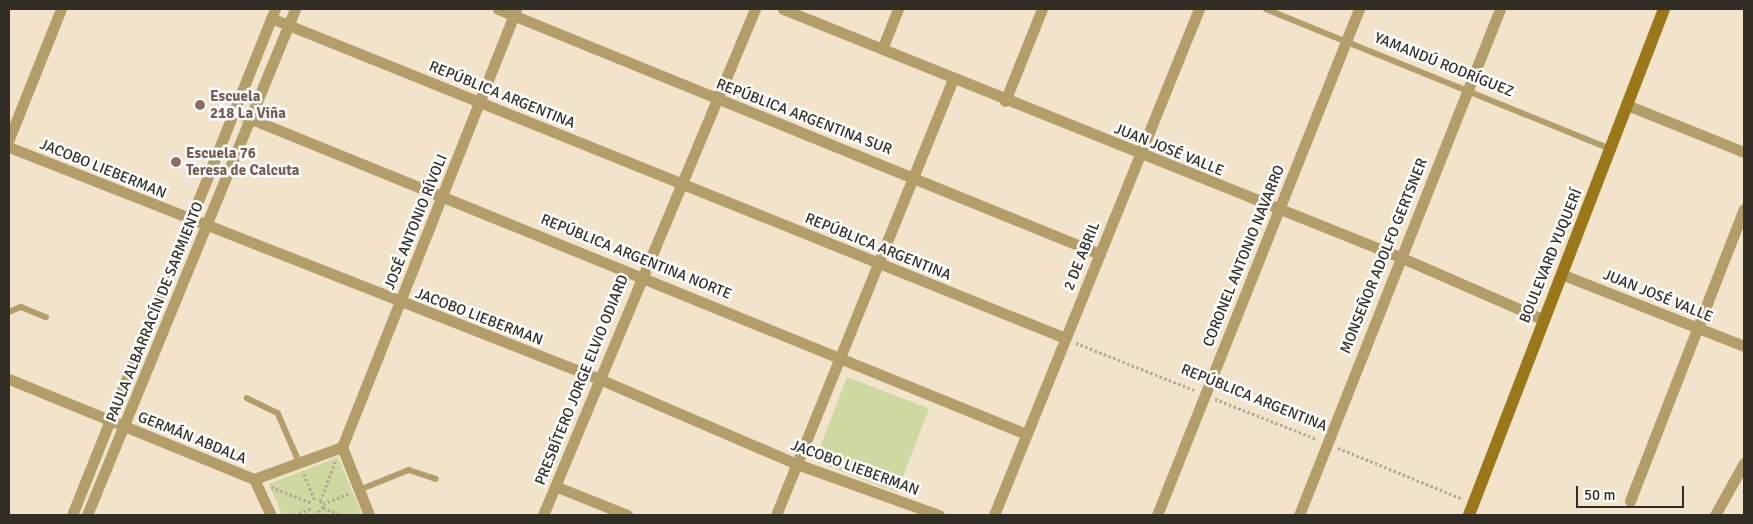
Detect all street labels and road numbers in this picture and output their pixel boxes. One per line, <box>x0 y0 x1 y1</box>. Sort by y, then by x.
street label: YAMANDÚ RODRÍGUEZ <box>1372 29 1516 101</box>
street label: REPÚBLICA ARGENTINA <box>426 57 578 133</box>
street label: REPÚBLICA ARGENTINA SUR <box>714 75 894 159</box>
street label: JUAN JOSÉ VALLE <box>1112 120 1226 180</box>
street label: JACOBO LIEBERMAN <box>37 135 169 203</box>
street label: JOSÉ ANTONIO RÍVOLI <box>381 152 451 292</box>
street label: MONSEÑOR ADOLFO GERTSNER <box>1336 156 1432 356</box>
street label: CORONEL ANTONIO NAVARRO <box>1199 163 1289 349</box>
street label: BOULEVARD YUQUERÍ <box>1516 186 1586 326</box>
street label: PAULA ALBARRACÍN DE SARMIENTO <box>102 199 208 425</box>
street label: REPÚBLICA ARGENTINA <box>802 209 954 285</box>
street label: REPÚBLICA ARGENTINA NORTE <box>538 210 734 304</box>
street label: 2 DE ABRIL <box>1060 219 1104 293</box>
street label: JUAN JOSÉ VALLE <box>1601 266 1715 326</box>
street label: PRESBÍTERO JORGE ELVIO ODIARD <box>531 272 633 488</box>
street label: JACOBO LIEBERMAN <box>413 284 545 350</box>
street label: REPÚBLICA ARGENTINA <box>1178 360 1330 436</box>
street label: GERMÁN ABDALA <box>135 408 249 468</box>
street label: JACOBO LIEBERMAN <box>788 436 922 500</box>

